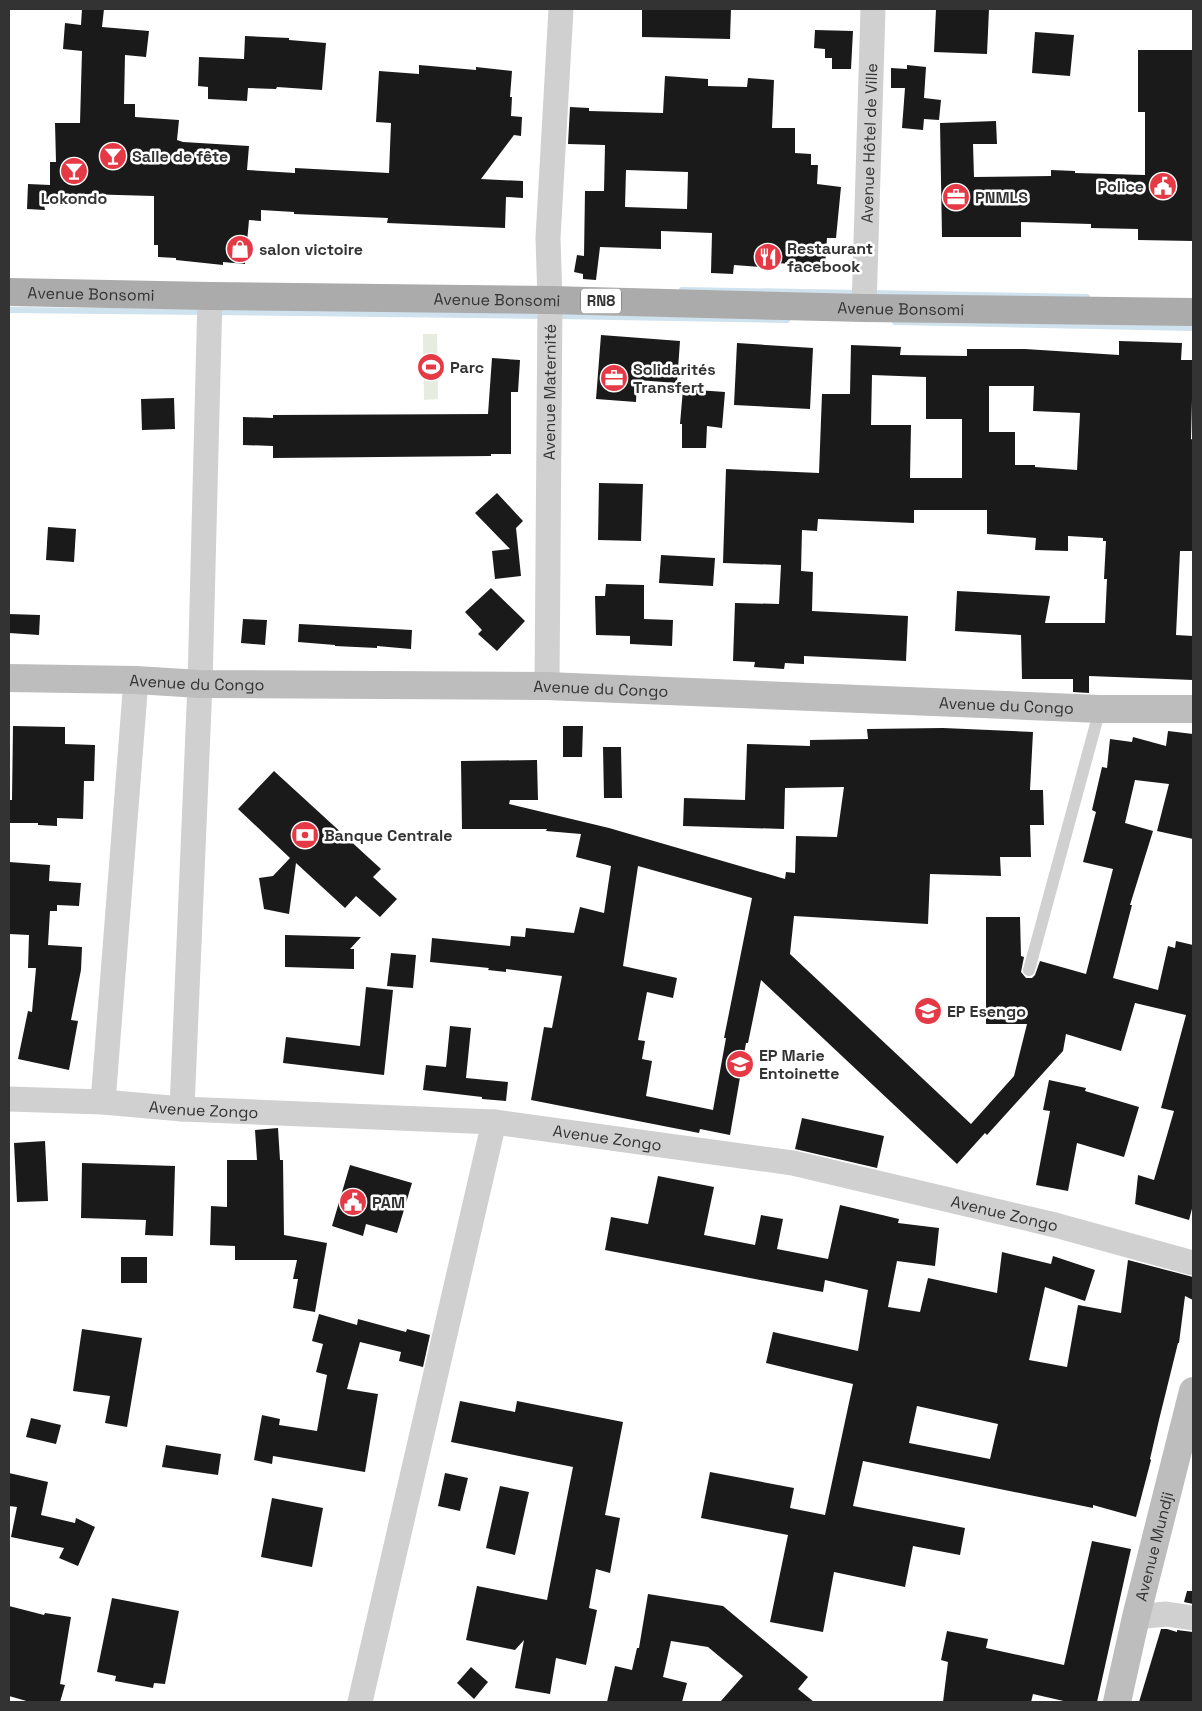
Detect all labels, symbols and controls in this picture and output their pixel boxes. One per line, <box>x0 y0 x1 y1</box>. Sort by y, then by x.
street label: Avenue Hôtel de Ville <box>857 63 882 223</box>
bar icon: Salle de fête <box>98 141 128 171</box>
place label: Salle de fête <box>132 146 228 167</box>
bar icon: Lokondo <box>59 156 89 186</box>
public building icon: Police <box>1148 171 1178 201</box>
place label: Police <box>1098 176 1144 197</box>
office icon: PNMLS <box>941 182 971 212</box>
place label: PNMLS <box>975 187 1028 208</box>
place label: Lokondo <box>41 188 108 209</box>
shop icon: salon victoire <box>225 234 255 264</box>
place label: Restaurant facebook <box>787 238 873 277</box>
place label: salon victoire <box>259 239 363 260</box>
restaurant icon: Restaurant facebook <box>753 242 783 272</box>
street label: Avenue Bonsomi <box>27 282 155 306</box>
road number: RN8 <box>581 288 621 314</box>
street label: Avenue Bonsomi <box>433 289 561 311</box>
street label: Avenue Bonsomi <box>837 297 964 320</box>
street label: Avenue Maternité <box>539 324 561 460</box>
sports icon: Parc <box>416 352 446 382</box>
place label: Parc <box>450 357 484 378</box>
place label: Solidarités Transfert <box>633 359 716 398</box>
office icon: Solidarités Transfert <box>599 363 629 393</box>
street label: Avenue du Congo <box>129 670 264 695</box>
street label: Avenue du Congo <box>533 676 669 702</box>
street label: Avenue du Congo <box>939 692 1074 719</box>
bank icon: Banque Centrale <box>290 820 320 850</box>
place label: Banque Centrale <box>324 825 452 846</box>
school or university icon: EP Esengo <box>913 996 943 1026</box>
place label: EP Esengo <box>947 1001 1026 1022</box>
place label: EP Marie Entoinette <box>759 1045 839 1084</box>
school or university icon: EP Marie Entoinette <box>725 1049 755 1079</box>
street label: Avenue Zongo <box>148 1096 259 1123</box>
street label: Avenue Zongo <box>552 1120 663 1156</box>
public building icon: PAM <box>338 1187 368 1217</box>
street label: Avenue Zongo <box>949 1191 1060 1236</box>
place label: PAM <box>372 1192 405 1213</box>
street label: Avenue Mundji <box>1130 1489 1178 1603</box>

